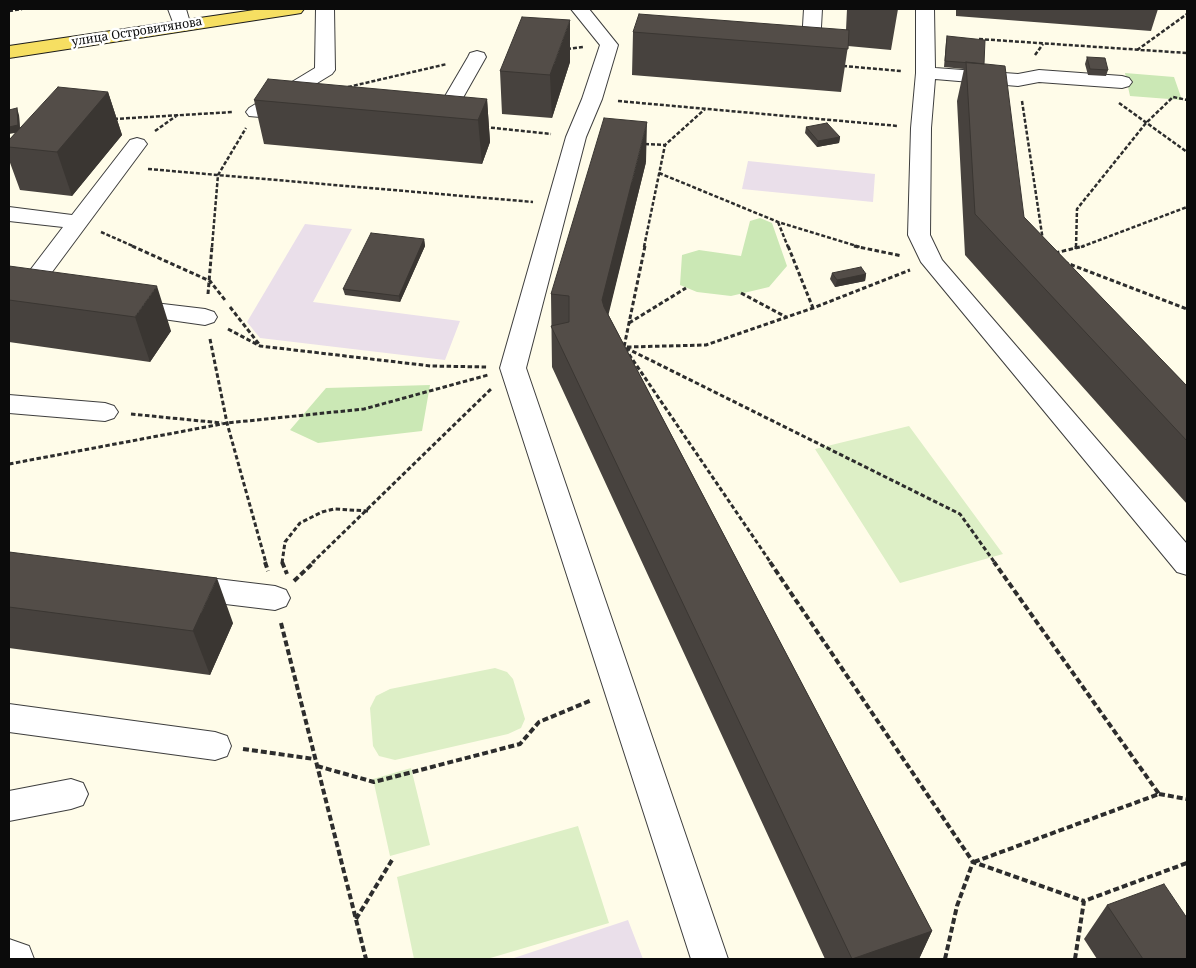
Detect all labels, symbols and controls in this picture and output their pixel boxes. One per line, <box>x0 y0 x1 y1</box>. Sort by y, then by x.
street label: улица Островитянова <box>71 15 203 49</box>

